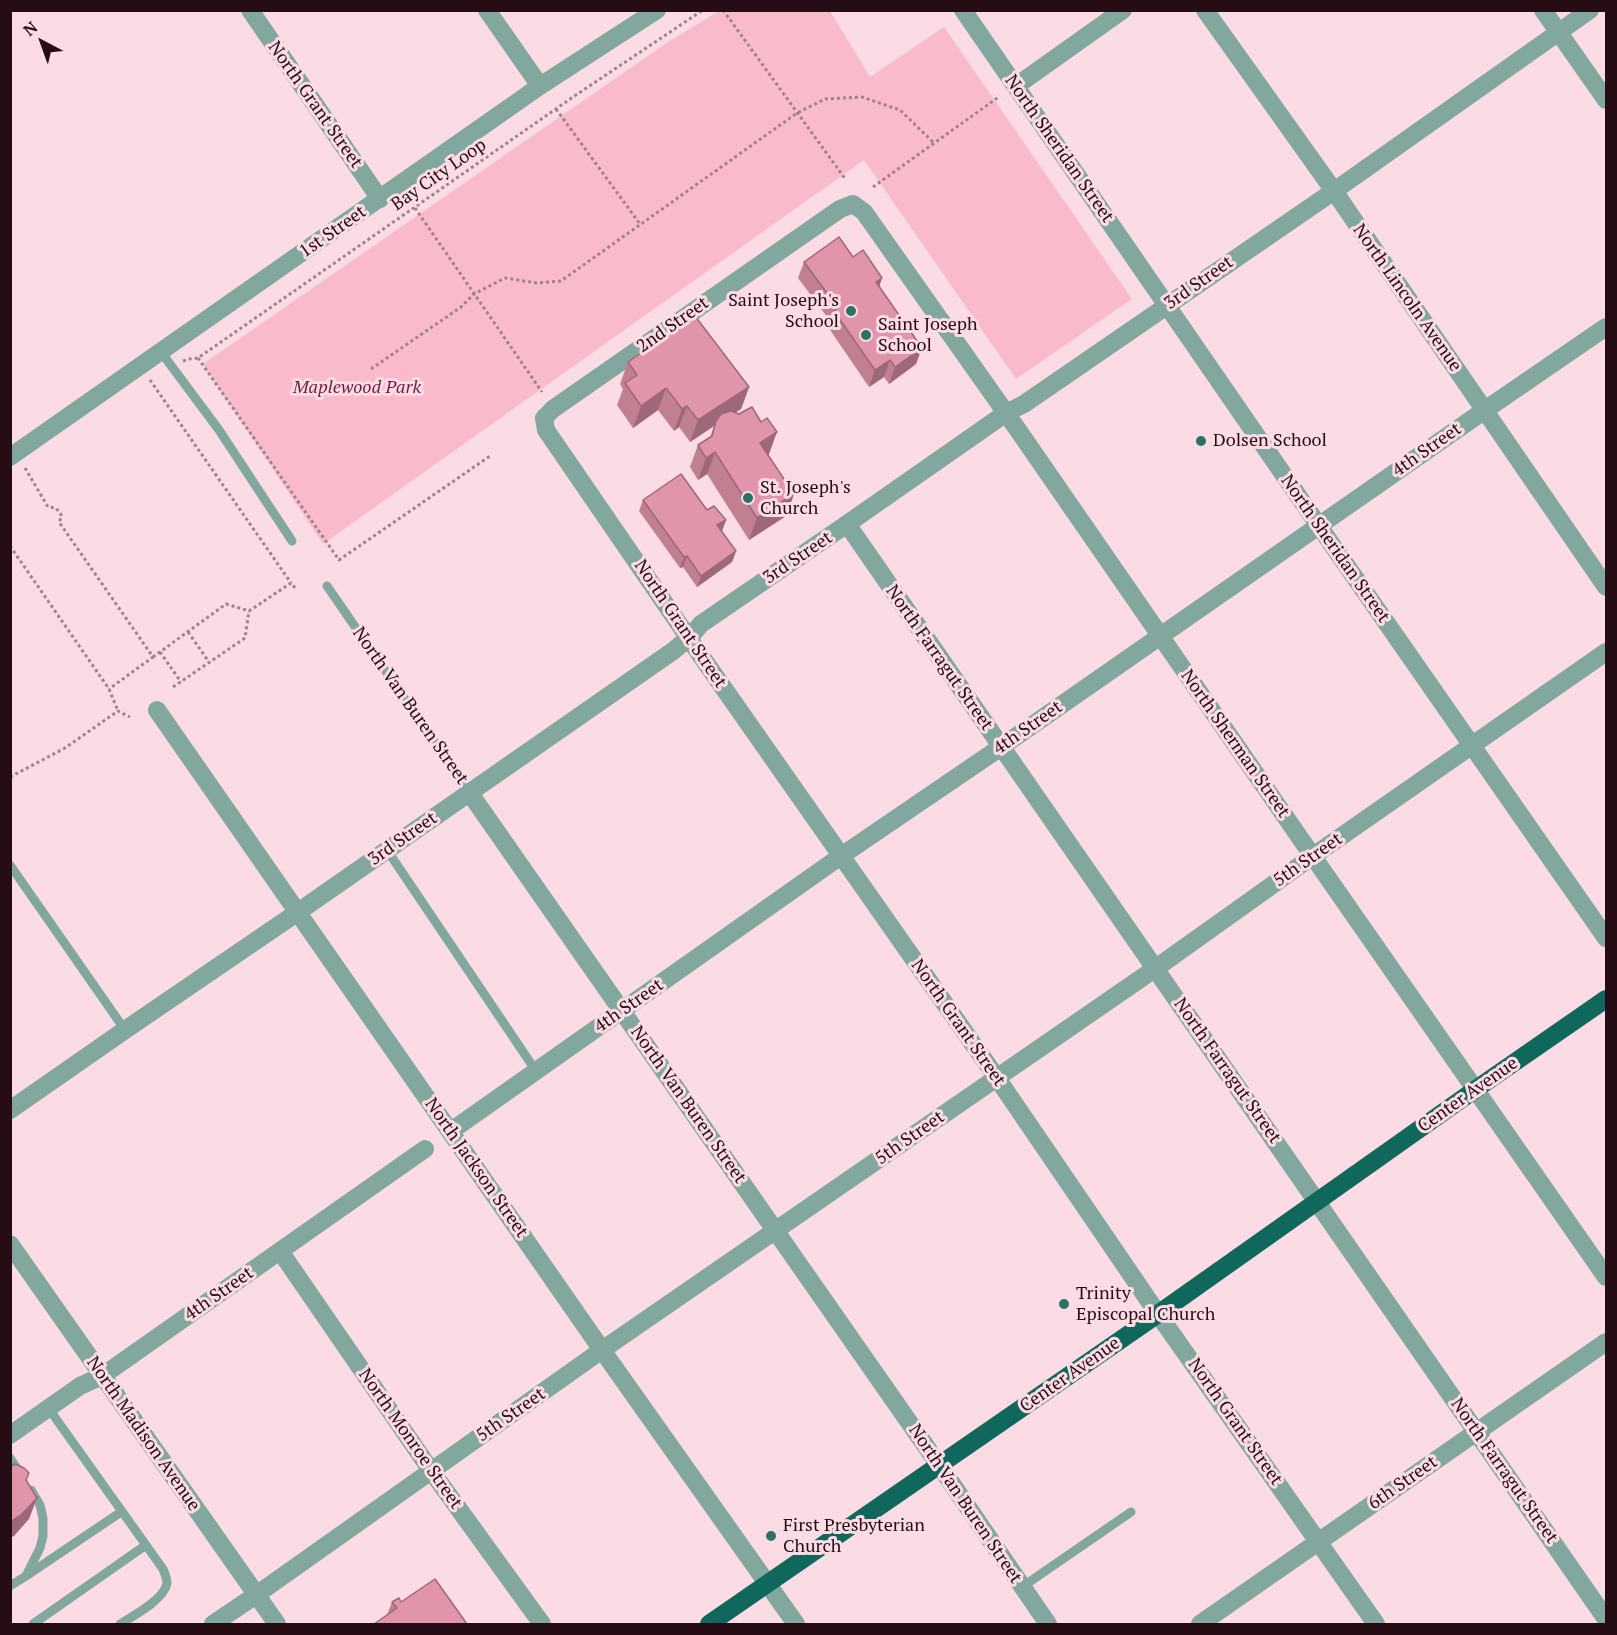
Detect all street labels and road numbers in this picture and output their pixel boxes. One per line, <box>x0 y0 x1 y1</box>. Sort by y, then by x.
street label: North Grant Street <box>263 37 367 173</box>
street label: North Sheridan Street <box>1000 71 1118 227</box>
street label: Bay City Loop <box>387 134 491 216</box>
street label: 1st Street <box>295 201 371 263</box>
street label: North Lincoln Avenue <box>1348 220 1466 376</box>
street label: 3rd Street <box>1160 252 1238 314</box>
street label: 2nd Street <box>633 292 713 358</box>
street label: 4th Street <box>1388 418 1466 482</box>
street label: North Sheridan Street <box>1276 471 1394 627</box>
street label: 3rd Street <box>759 527 837 589</box>
street label: North Grant Street <box>629 556 731 692</box>
street label: North Farragut Street <box>881 581 997 735</box>
street label: North Van Buren Street <box>347 623 473 789</box>
street label: North Sherman Street <box>1176 666 1294 822</box>
street label: 4th Street <box>989 696 1067 760</box>
street label: 3rd Street <box>364 808 442 870</box>
street label: 5th Street <box>1269 828 1347 892</box>
street label: North Grant Street <box>906 955 1010 1091</box>
street label: 4th Street <box>590 974 668 1038</box>
street label: North Farragut Street <box>1169 994 1285 1148</box>
street label: North Van Buren Street <box>625 1022 751 1188</box>
street label: Center Avenue <box>1414 1053 1522 1137</box>
street label: North Jackson Street <box>420 1094 532 1242</box>
street label: 5th Street <box>871 1106 949 1170</box>
street label: 4th Street <box>180 1262 258 1326</box>
street label: Center Avenue <box>1016 1333 1124 1417</box>
street label: North Madison Avenue <box>82 1353 204 1515</box>
street label: North Grant Street <box>1183 1354 1287 1490</box>
street label: North Monroe Street <box>353 1365 467 1513</box>
street label: 5th Street <box>472 1383 550 1447</box>
street label: North Farragut Street <box>1446 1394 1562 1548</box>
street label: North Van Buren Street <box>904 1420 1026 1588</box>
street label: 6th Street <box>1364 1451 1442 1515</box>

